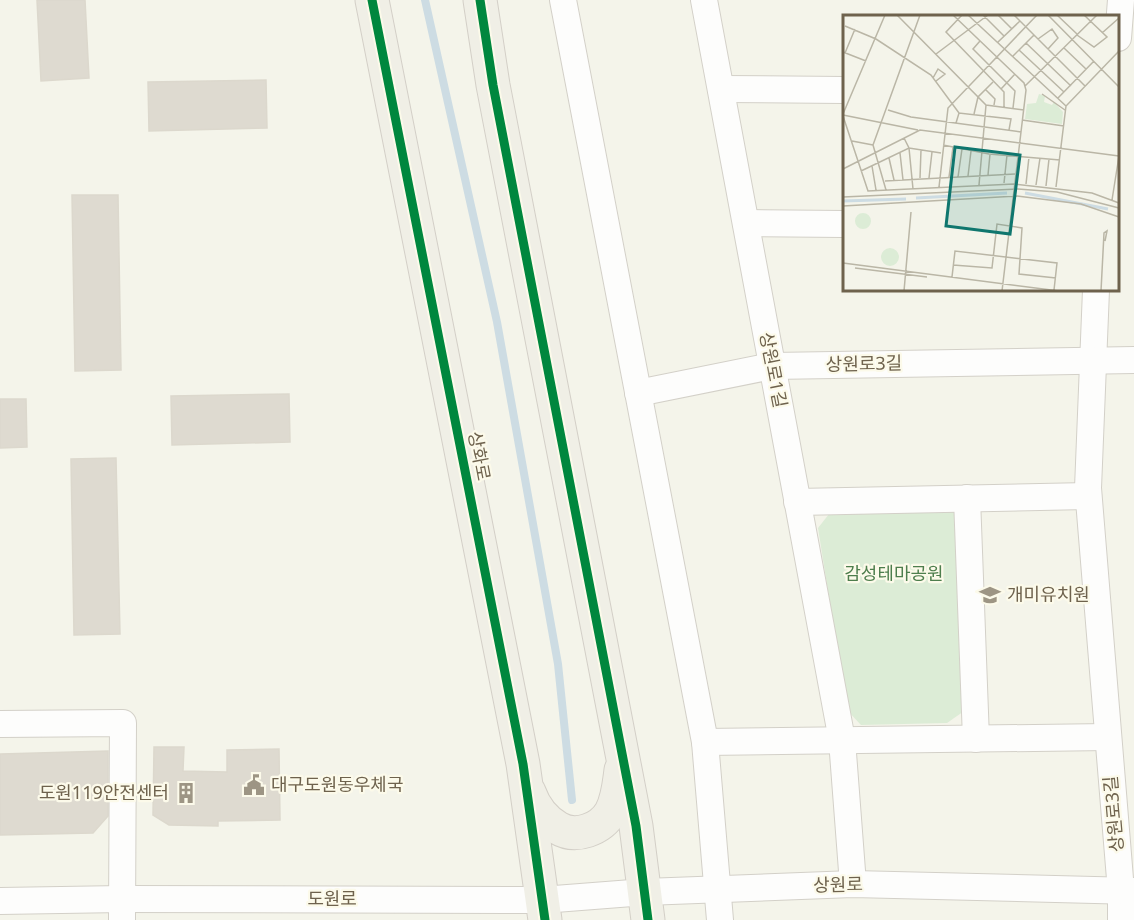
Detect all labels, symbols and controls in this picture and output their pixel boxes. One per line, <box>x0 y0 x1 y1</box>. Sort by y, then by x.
inset map <box>843 15 1119 291</box>
street label: 상원로1길 <box>755 330 793 410</box>
street label: 상원로3길 <box>826 350 902 376</box>
street label: 상화로 <box>463 429 497 482</box>
park label: 감성테마공원 <box>844 561 944 585</box>
place label: 개미유치원 <box>1007 582 1090 606</box>
school or university icon: 개미유치원 <box>978 583 1002 607</box>
place label: 대구도원동우체국 <box>271 772 403 796</box>
public building icon: 대구도원동우체국 <box>242 773 266 797</box>
street label: 상원로3길 <box>1098 775 1128 853</box>
place label: 도원119안전센터 <box>39 780 169 804</box>
building icon: 도원119안전센터 <box>174 781 198 805</box>
street label: 상원로 <box>813 872 863 896</box>
street label: 도원로 <box>307 886 357 910</box>

